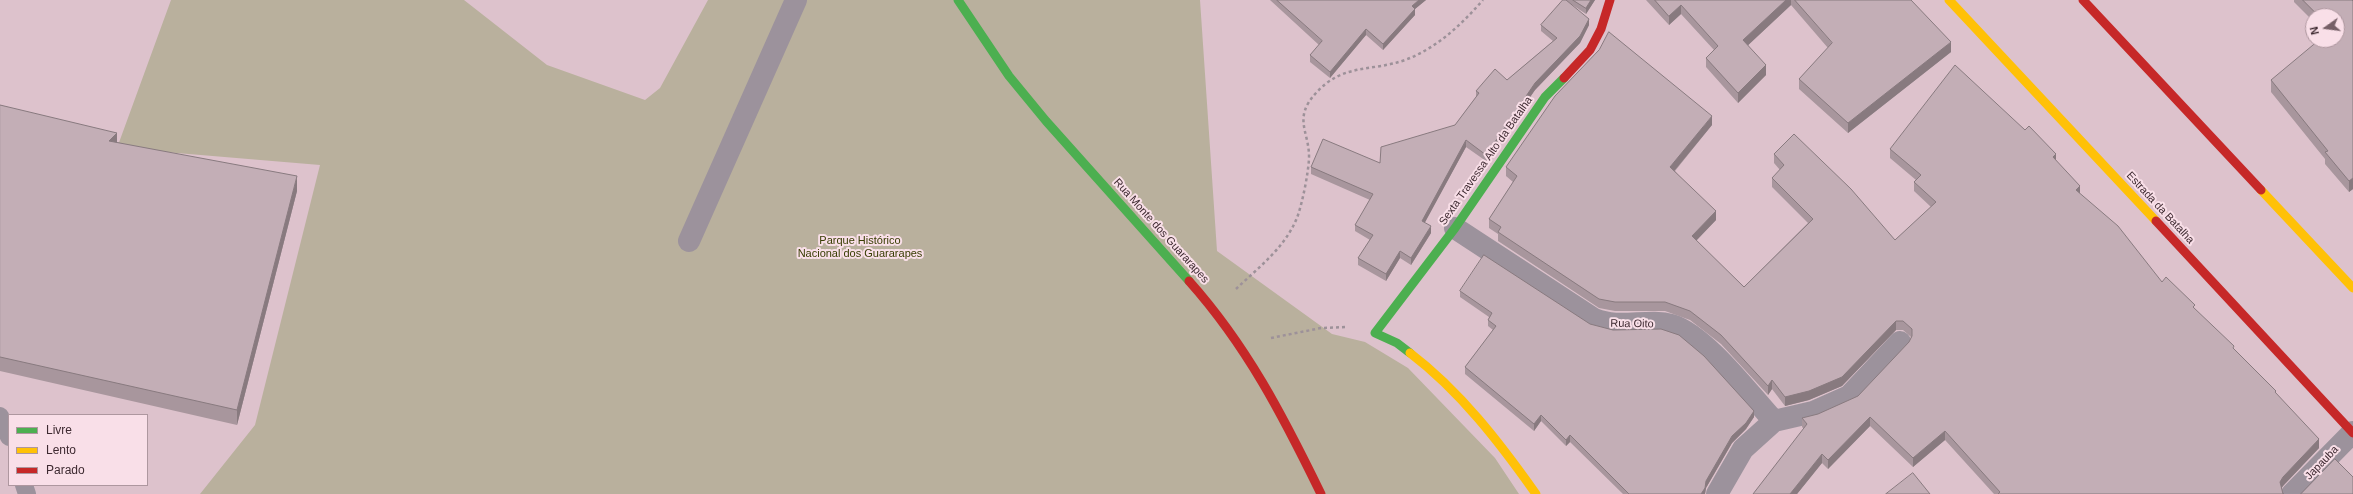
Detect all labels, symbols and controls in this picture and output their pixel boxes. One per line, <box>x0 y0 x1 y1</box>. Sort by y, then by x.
north arrow <box>2305 8 2345 48</box>
text: N <box>2308 25 2321 36</box>
street label: Sexta Travessa Alto da Batalha <box>1437 94 1535 228</box>
street label: Estrada da Batalha <box>2123 169 2197 247</box>
street label: Rua Monte dos Guararapes <box>1111 176 1211 286</box>
park label: Parque Histórico Nacional dos Guararapes <box>798 234 922 260</box>
street label: Rua Oito <box>1610 317 1654 331</box>
legend <box>8 414 148 486</box>
text: Livre <box>46 423 72 437</box>
text: Lento <box>46 443 76 457</box>
street label: Japauba <box>2303 443 2341 483</box>
text: Parado <box>46 463 85 477</box>

